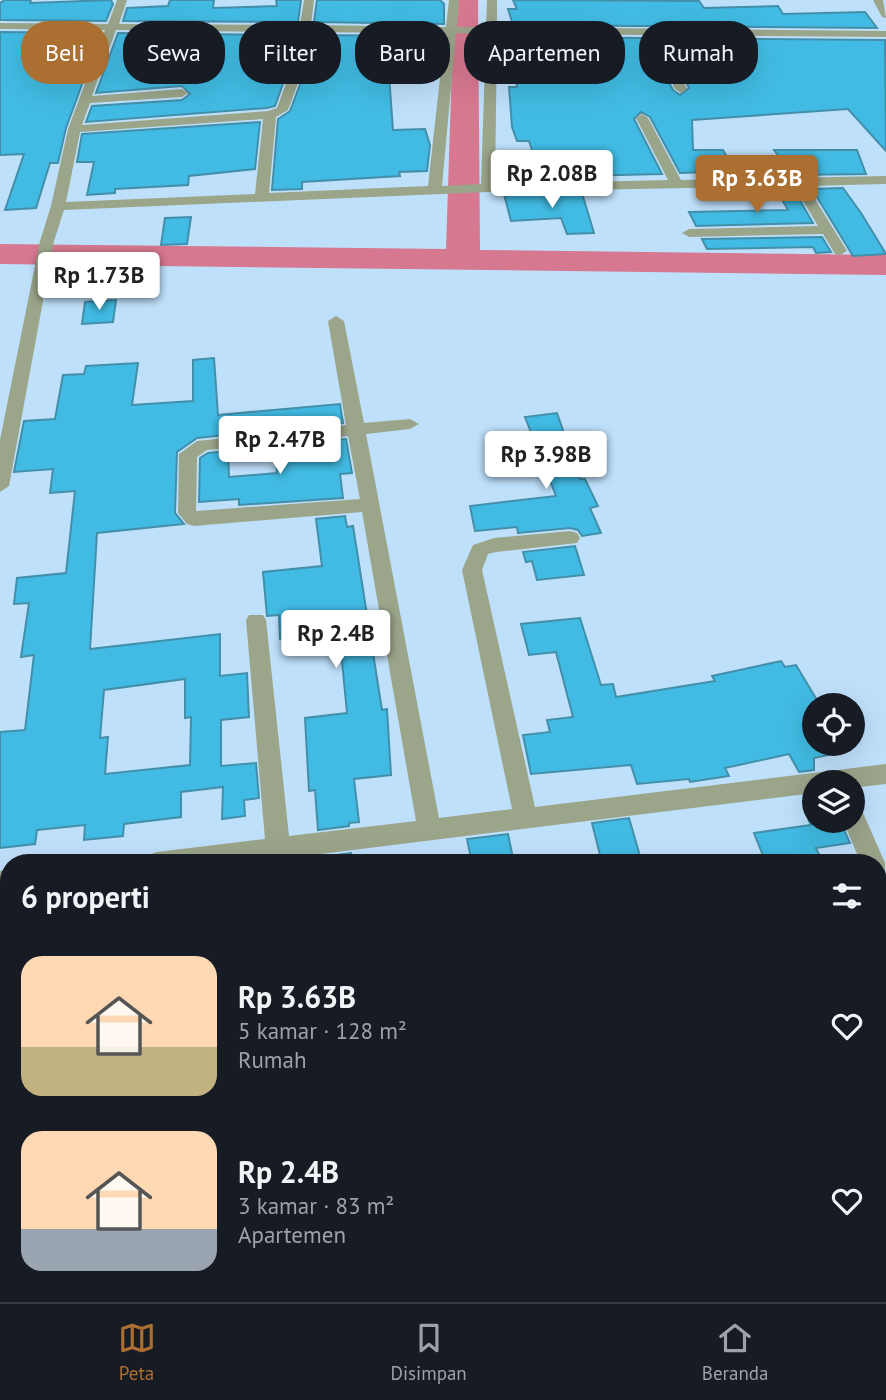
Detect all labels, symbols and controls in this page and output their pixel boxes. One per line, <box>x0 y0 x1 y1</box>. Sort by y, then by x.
chip: Beli <box>21 21 109 84</box>
chip: Sewa <box>123 21 225 84</box>
chip: Filter <box>239 21 341 84</box>
chip: Baru <box>355 21 450 84</box>
chip: Apartemen <box>464 21 625 84</box>
chip: Rumah <box>639 21 758 84</box>
pin: Rp 2.08B <box>480 150 624 210</box>
pin: Rp 3.63B <box>685 156 829 215</box>
text: Rp 2.08B <box>507 158 597 187</box>
text: Rp 3.63B <box>712 163 802 192</box>
pin: Rp 1.73B <box>27 252 171 312</box>
text: Rp 1.73B <box>54 260 144 289</box>
pin: Rp 2.47B <box>208 416 352 476</box>
text: Rp 2.47B <box>235 424 325 453</box>
pin: Rp 3.98B <box>474 432 618 491</box>
text: Rp 3.98B <box>501 439 591 468</box>
pin: Rp 2.4B <box>271 610 401 670</box>
text: Rp 2.4B <box>297 618 375 647</box>
map controls <box>802 693 865 833</box>
button: locate <box>802 693 865 756</box>
button: layers <box>802 770 865 833</box>
text: 6 properti <box>21 877 150 916</box>
icon: filters <box>828 877 866 915</box>
text: Rp 3.63B <box>238 977 356 1016</box>
icon: home <box>77 984 161 1068</box>
icon: heart <box>828 1007 866 1045</box>
text: 5 kamar · 128 m² <box>238 1016 407 1045</box>
text: Rumah <box>238 1045 307 1074</box>
text: Rp 2.4B <box>238 1152 339 1191</box>
icon: home <box>77 1159 161 1243</box>
icon: heart <box>828 1182 866 1220</box>
text: 3 kamar · 83 m² <box>238 1191 394 1220</box>
text: Apartemen <box>238 1220 346 1249</box>
tab: Peta <box>118 1319 156 1385</box>
tab: Disimpan <box>391 1319 467 1385</box>
tab: Beranda <box>702 1319 768 1385</box>

